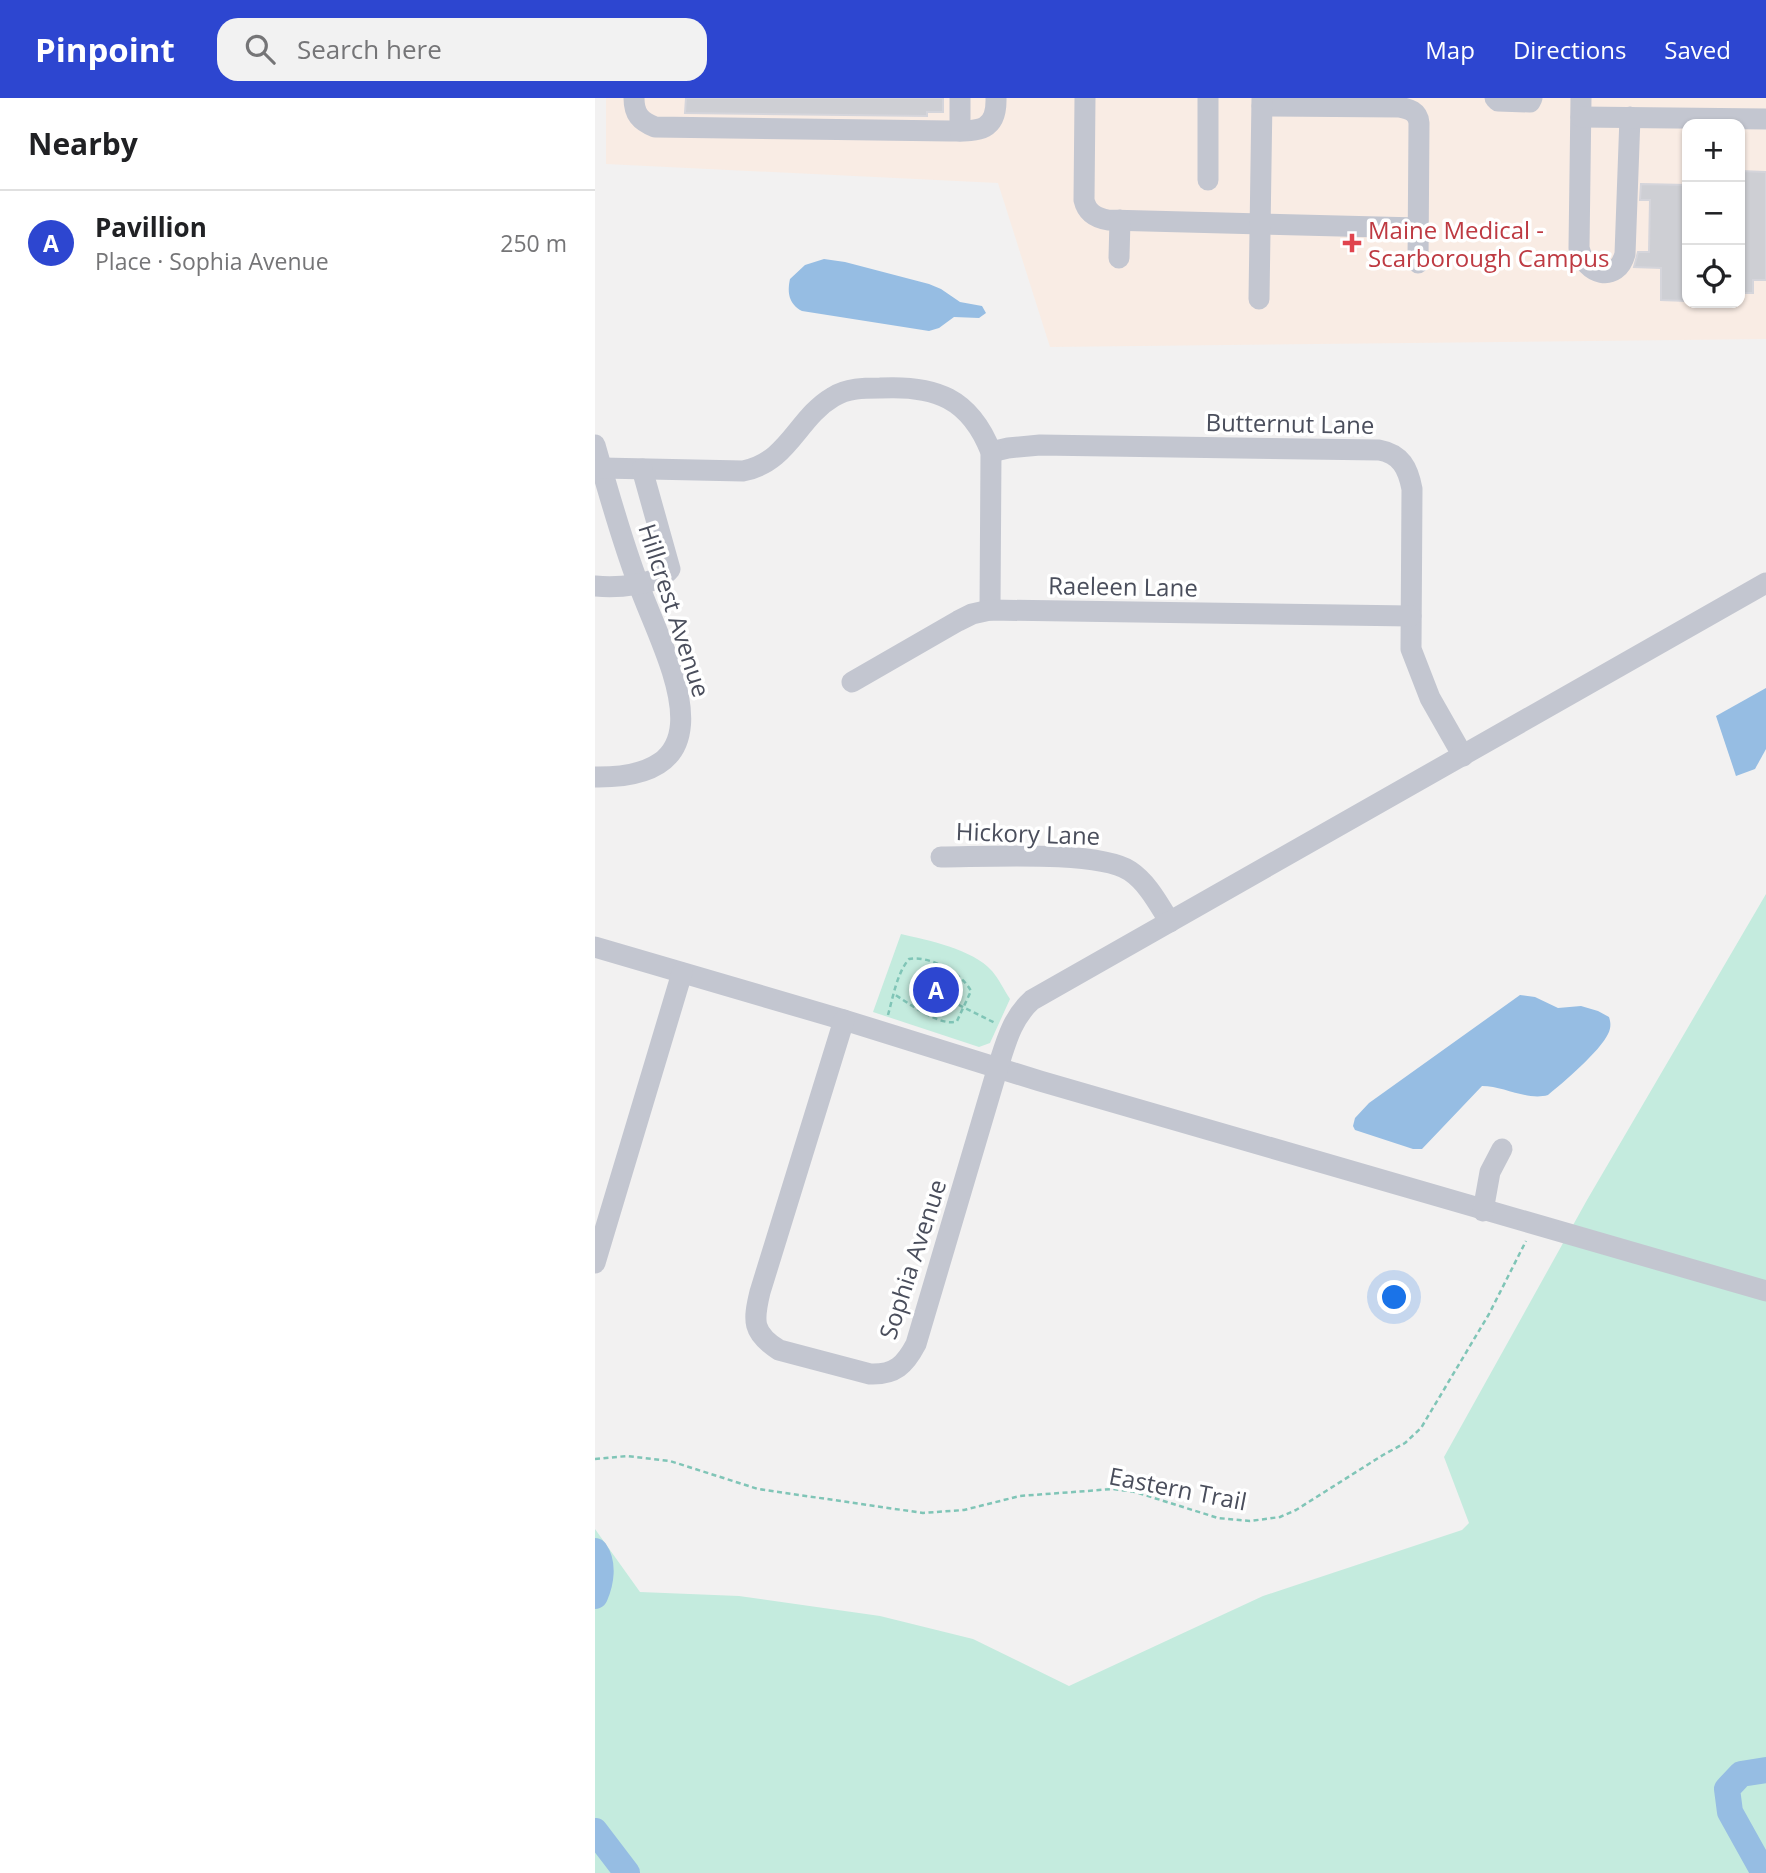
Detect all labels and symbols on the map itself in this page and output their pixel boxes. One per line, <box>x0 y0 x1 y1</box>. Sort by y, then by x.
place label: Maine Medical - Scarborough Campus <box>1368 213 1609 274</box>
marker: Maine Medical - Scarborough Campus <box>1342 233 1362 253</box>
street label: Butternut Lane <box>1205 405 1375 441</box>
street label: Hillcrest Avenue <box>631 519 719 701</box>
street label: Raeleen Lane <box>1048 568 1198 604</box>
street label: Hickory Lane <box>955 814 1101 852</box>
pin: A <box>913 964 959 1016</box>
street label: Sophia Avenue <box>871 1175 953 1343</box>
your location <box>1377 1280 1411 1314</box>
street label: Eastern Trail <box>1106 1459 1250 1517</box>

